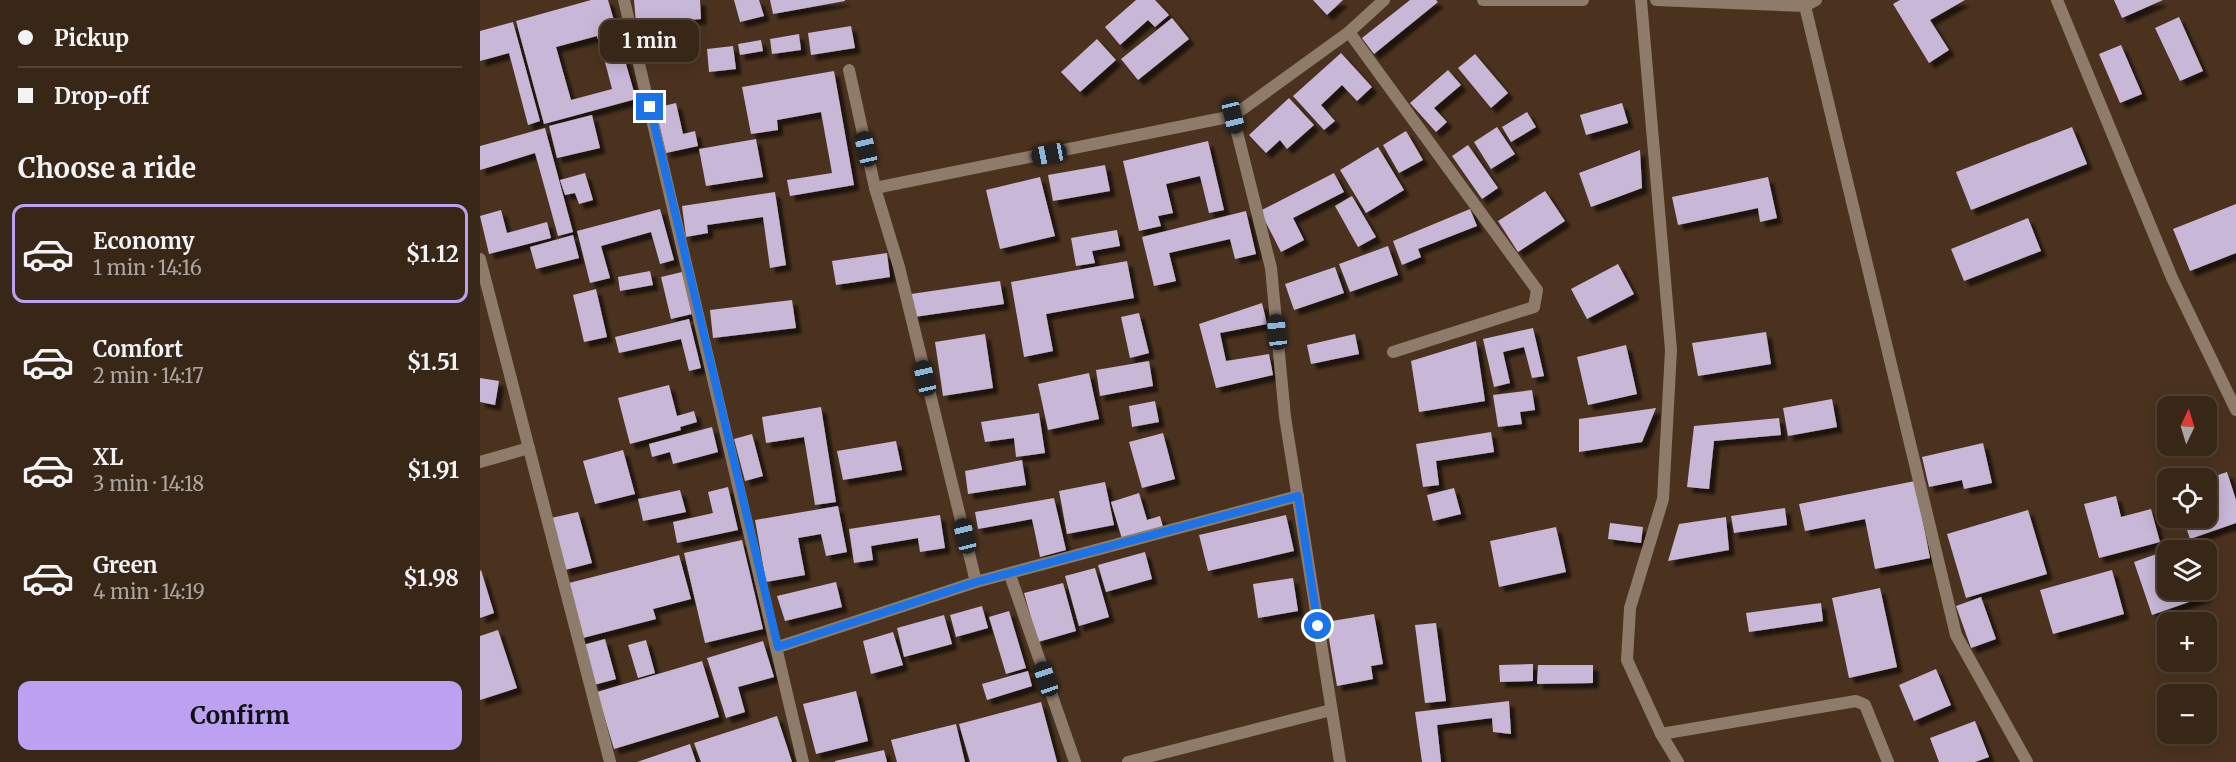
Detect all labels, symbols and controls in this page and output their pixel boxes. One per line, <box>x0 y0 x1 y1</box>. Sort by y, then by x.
callout: 1 min <box>600 20 699 62</box>
text: Pickup <box>54 24 129 52</box>
text: 1 min <box>622 28 677 53</box>
text: Drop-off <box>54 82 149 110</box>
route end <box>636 93 663 120</box>
car <box>1220 96 1246 136</box>
car <box>853 129 879 169</box>
car <box>1030 142 1068 166</box>
text: Choose a ride <box>18 151 196 185</box>
icon: car <box>21 227 75 281</box>
text: Economy <box>93 227 194 255</box>
text: $1.12 <box>406 240 459 268</box>
text: 1 min · 14:16 <box>93 255 202 280</box>
car <box>1266 313 1288 351</box>
icon: car <box>21 335 75 389</box>
text: Comfort <box>93 335 183 363</box>
text: $1.51 <box>407 348 459 376</box>
car <box>912 358 938 398</box>
text: 2 min · 14:17 <box>93 363 204 388</box>
north arrow <box>2157 396 2217 456</box>
map controls <box>2157 396 2217 744</box>
icon: car <box>21 443 75 497</box>
text: XL <box>93 443 123 471</box>
text: $1.91 <box>407 456 459 484</box>
button: locate <box>2157 468 2217 528</box>
text: 3 min · 14:18 <box>93 471 204 496</box>
car <box>952 516 978 556</box>
button: layers <box>2157 540 2217 600</box>
icon: car <box>21 551 75 605</box>
text: Green <box>93 551 157 579</box>
text: $1.98 <box>403 564 459 592</box>
text: 4 min · 14:19 <box>93 579 205 604</box>
route start <box>1304 612 1331 639</box>
button: + <box>2157 612 2217 672</box>
car <box>1032 659 1060 699</box>
button: Confirm <box>18 681 462 750</box>
button: − <box>2157 684 2217 744</box>

